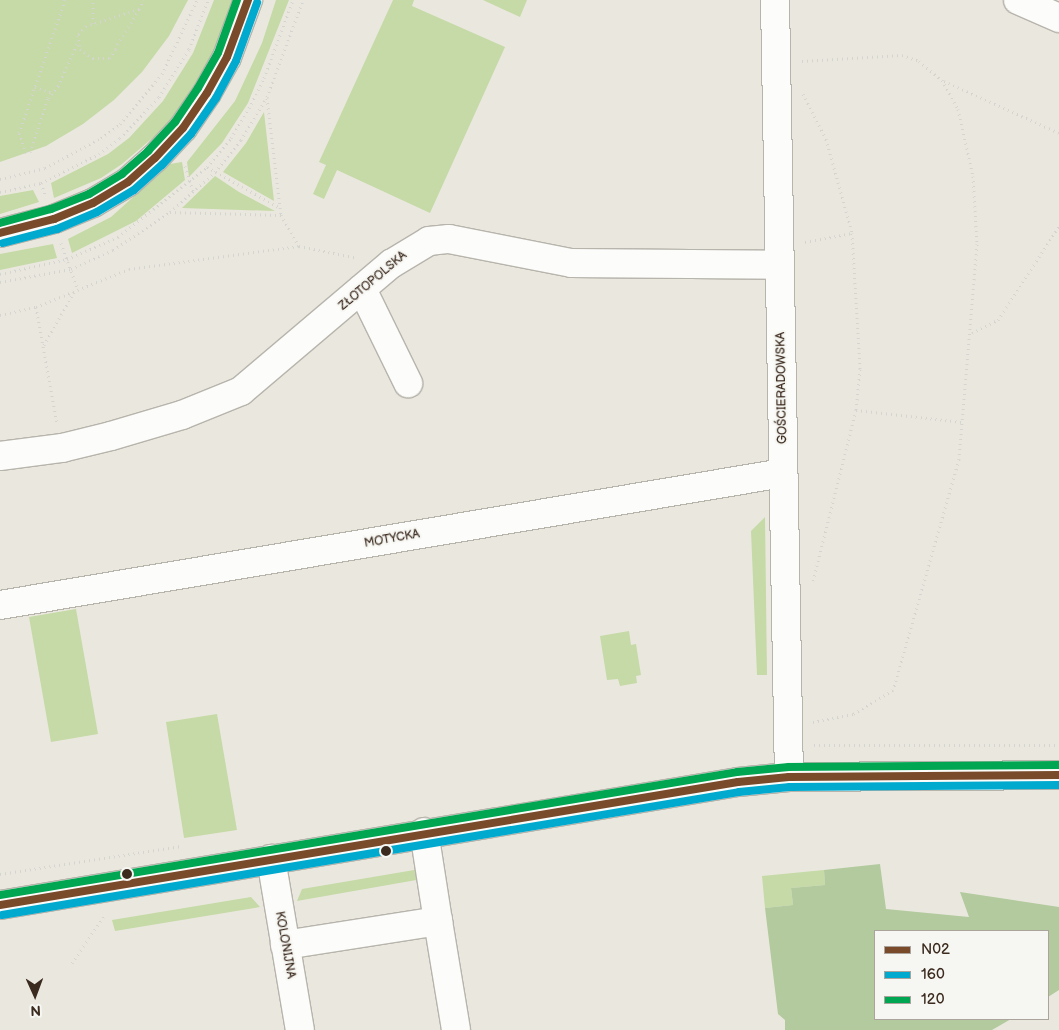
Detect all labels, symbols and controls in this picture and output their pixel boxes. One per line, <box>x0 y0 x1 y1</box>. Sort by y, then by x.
street label: ZŁOTOPOLSKA <box>336 248 410 314</box>
street label: GOŚCIERADOWSKA <box>774 332 790 444</box>
street label: MOTYCKA <box>363 527 421 551</box>
unlabelled marker <box>381 846 391 856</box>
unlabelled marker <box>122 869 132 879</box>
street label: KOLONIJNA <box>272 910 298 980</box>
legend <box>874 930 1049 1020</box>
text: N02 <box>921 940 950 959</box>
text: 160 <box>921 965 945 984</box>
north arrow <box>10 970 60 1020</box>
text: 120 <box>921 990 944 1009</box>
text: N <box>30 1002 41 1019</box>

